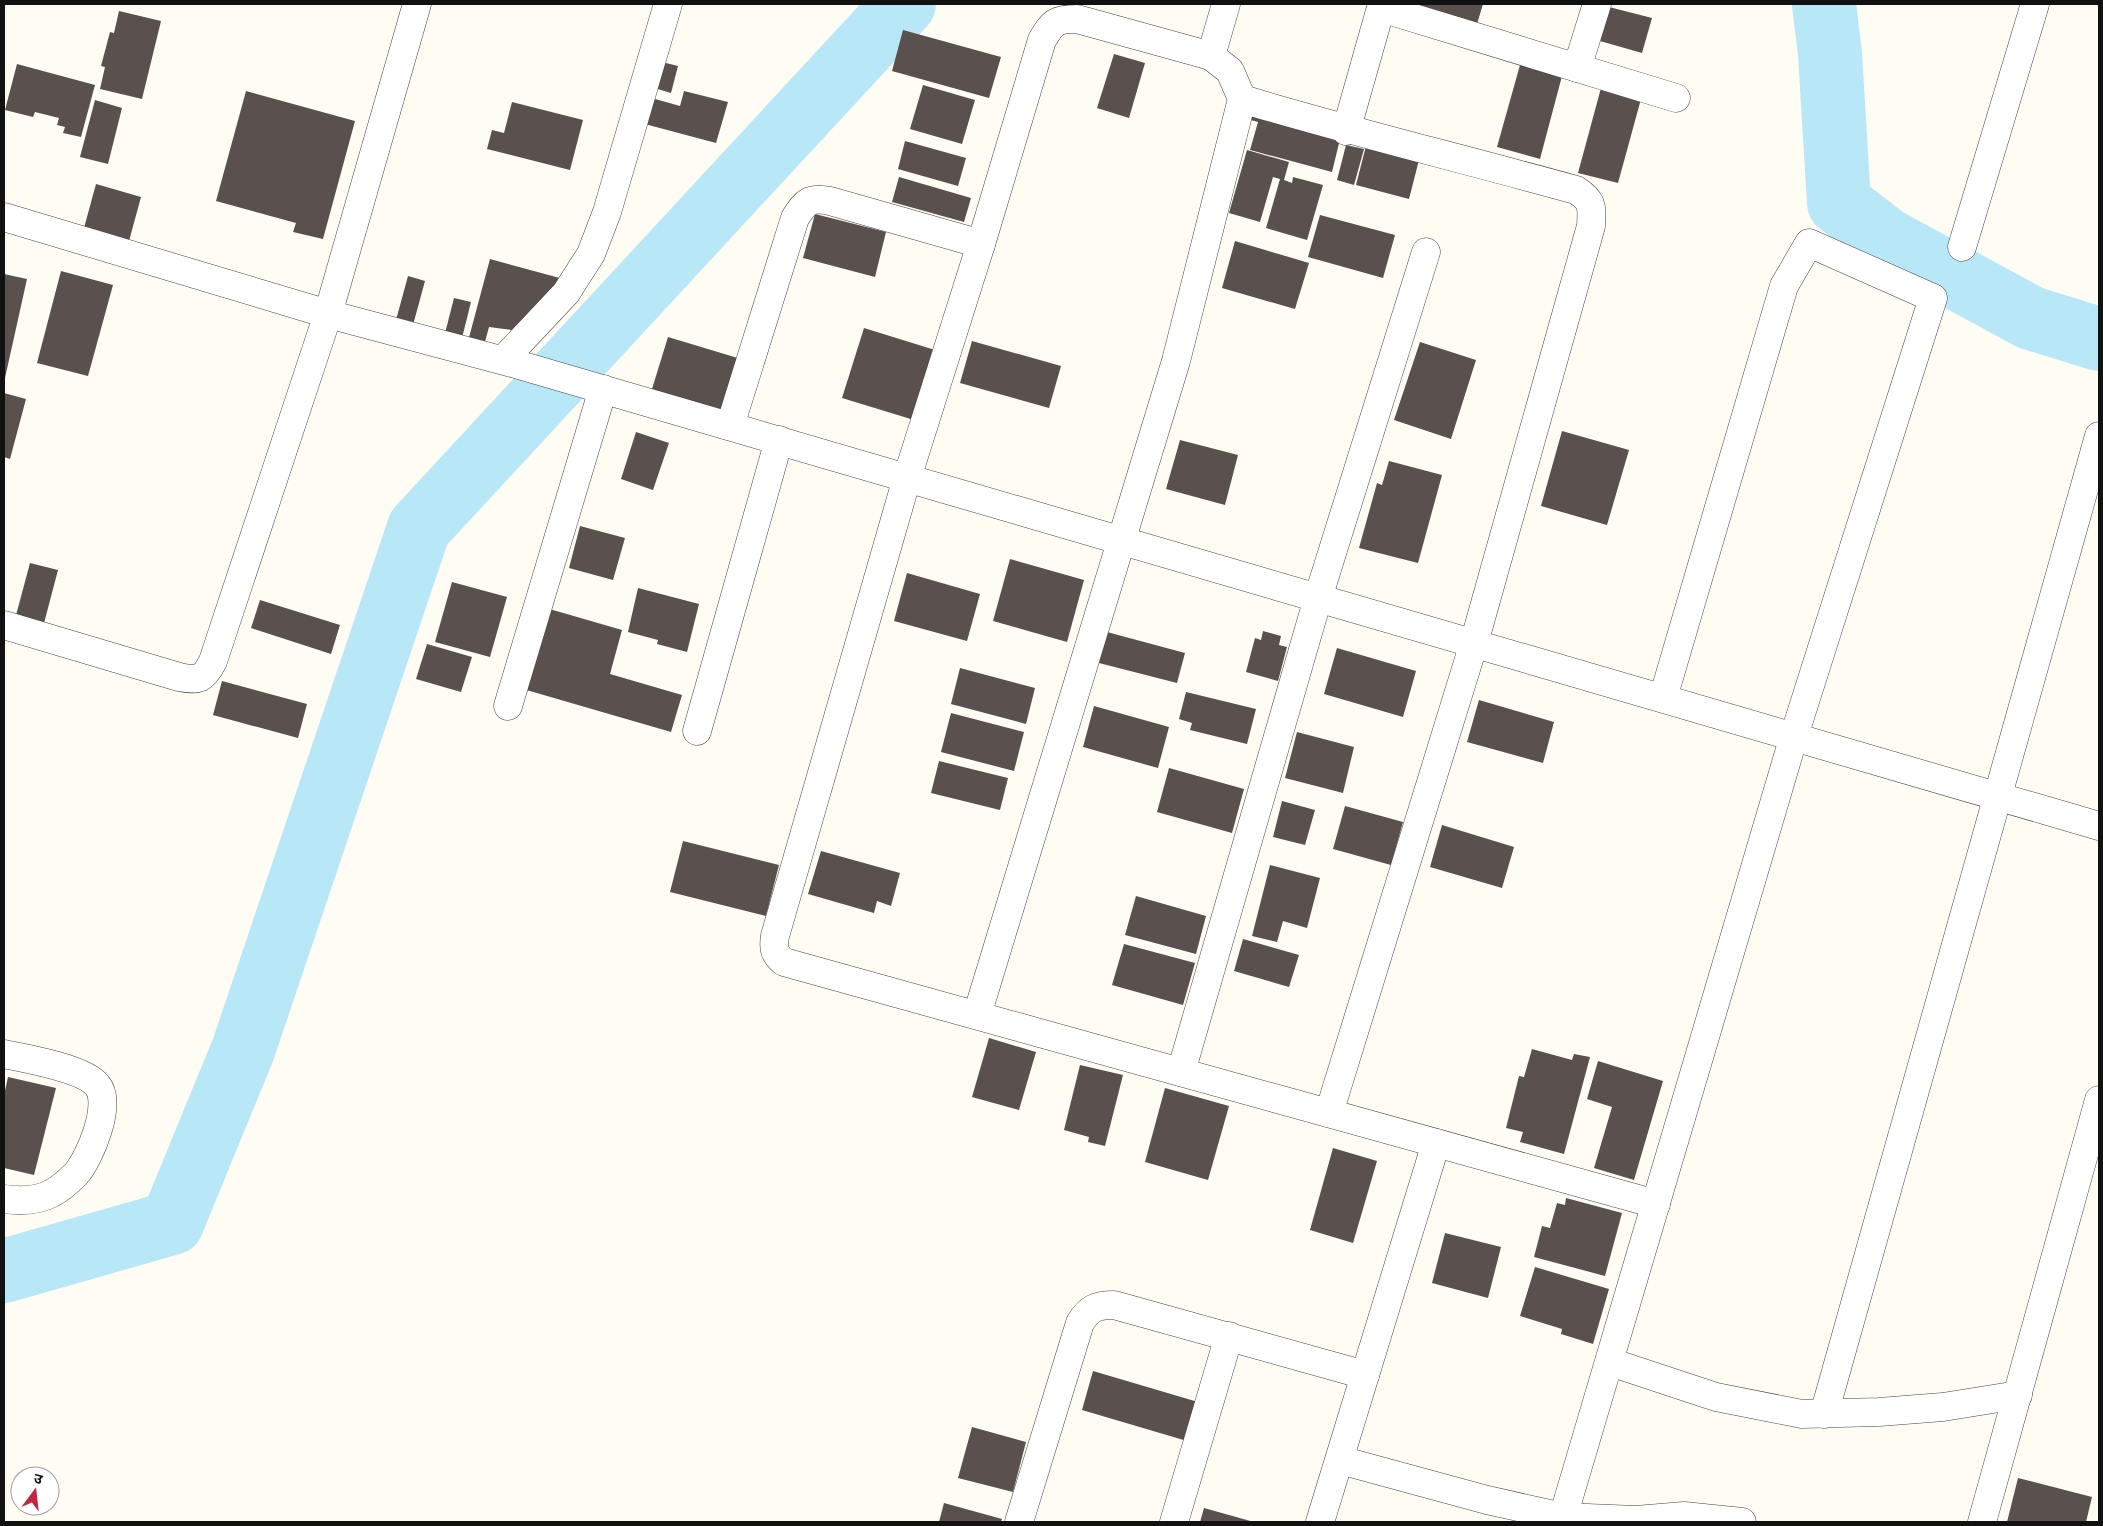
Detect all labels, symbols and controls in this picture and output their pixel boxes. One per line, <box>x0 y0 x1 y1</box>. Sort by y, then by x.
north arrow <box>10 1466 60 1516</box>
text: उ <box>32 1468 46 1488</box>

